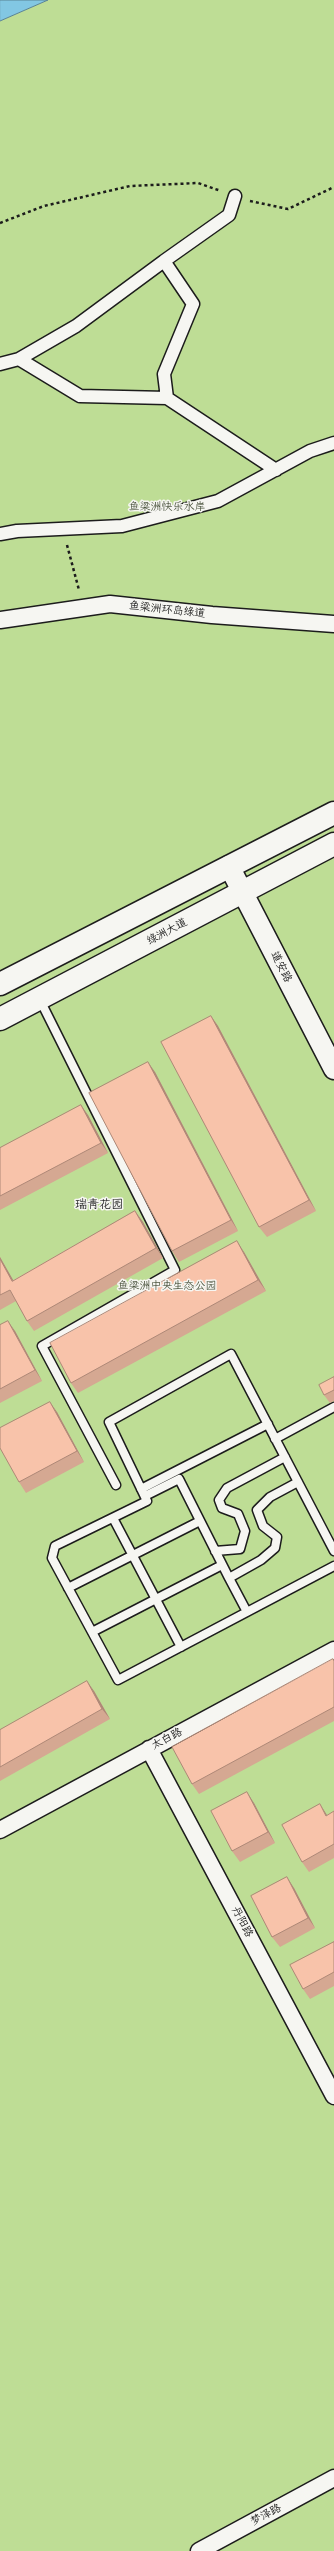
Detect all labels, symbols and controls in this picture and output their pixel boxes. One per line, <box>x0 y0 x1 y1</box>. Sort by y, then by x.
park label: 鱼梁洲快乐水岸 <box>129 500 205 514</box>
street label: 鱼梁洲环岛绿道 <box>128 599 206 621</box>
street label: 绿洲大道 <box>144 916 190 948</box>
street label: 道安路 <box>268 949 294 985</box>
district label: 瑞青花园 <box>75 1198 123 1212</box>
park label: 鱼梁洲中央生态公园 <box>118 1279 216 1293</box>
street label: 太白路 <box>149 1725 185 1753</box>
street label: 丹阳路 <box>228 1904 256 1940</box>
street label: 梦泽路 <box>248 2501 284 2529</box>

